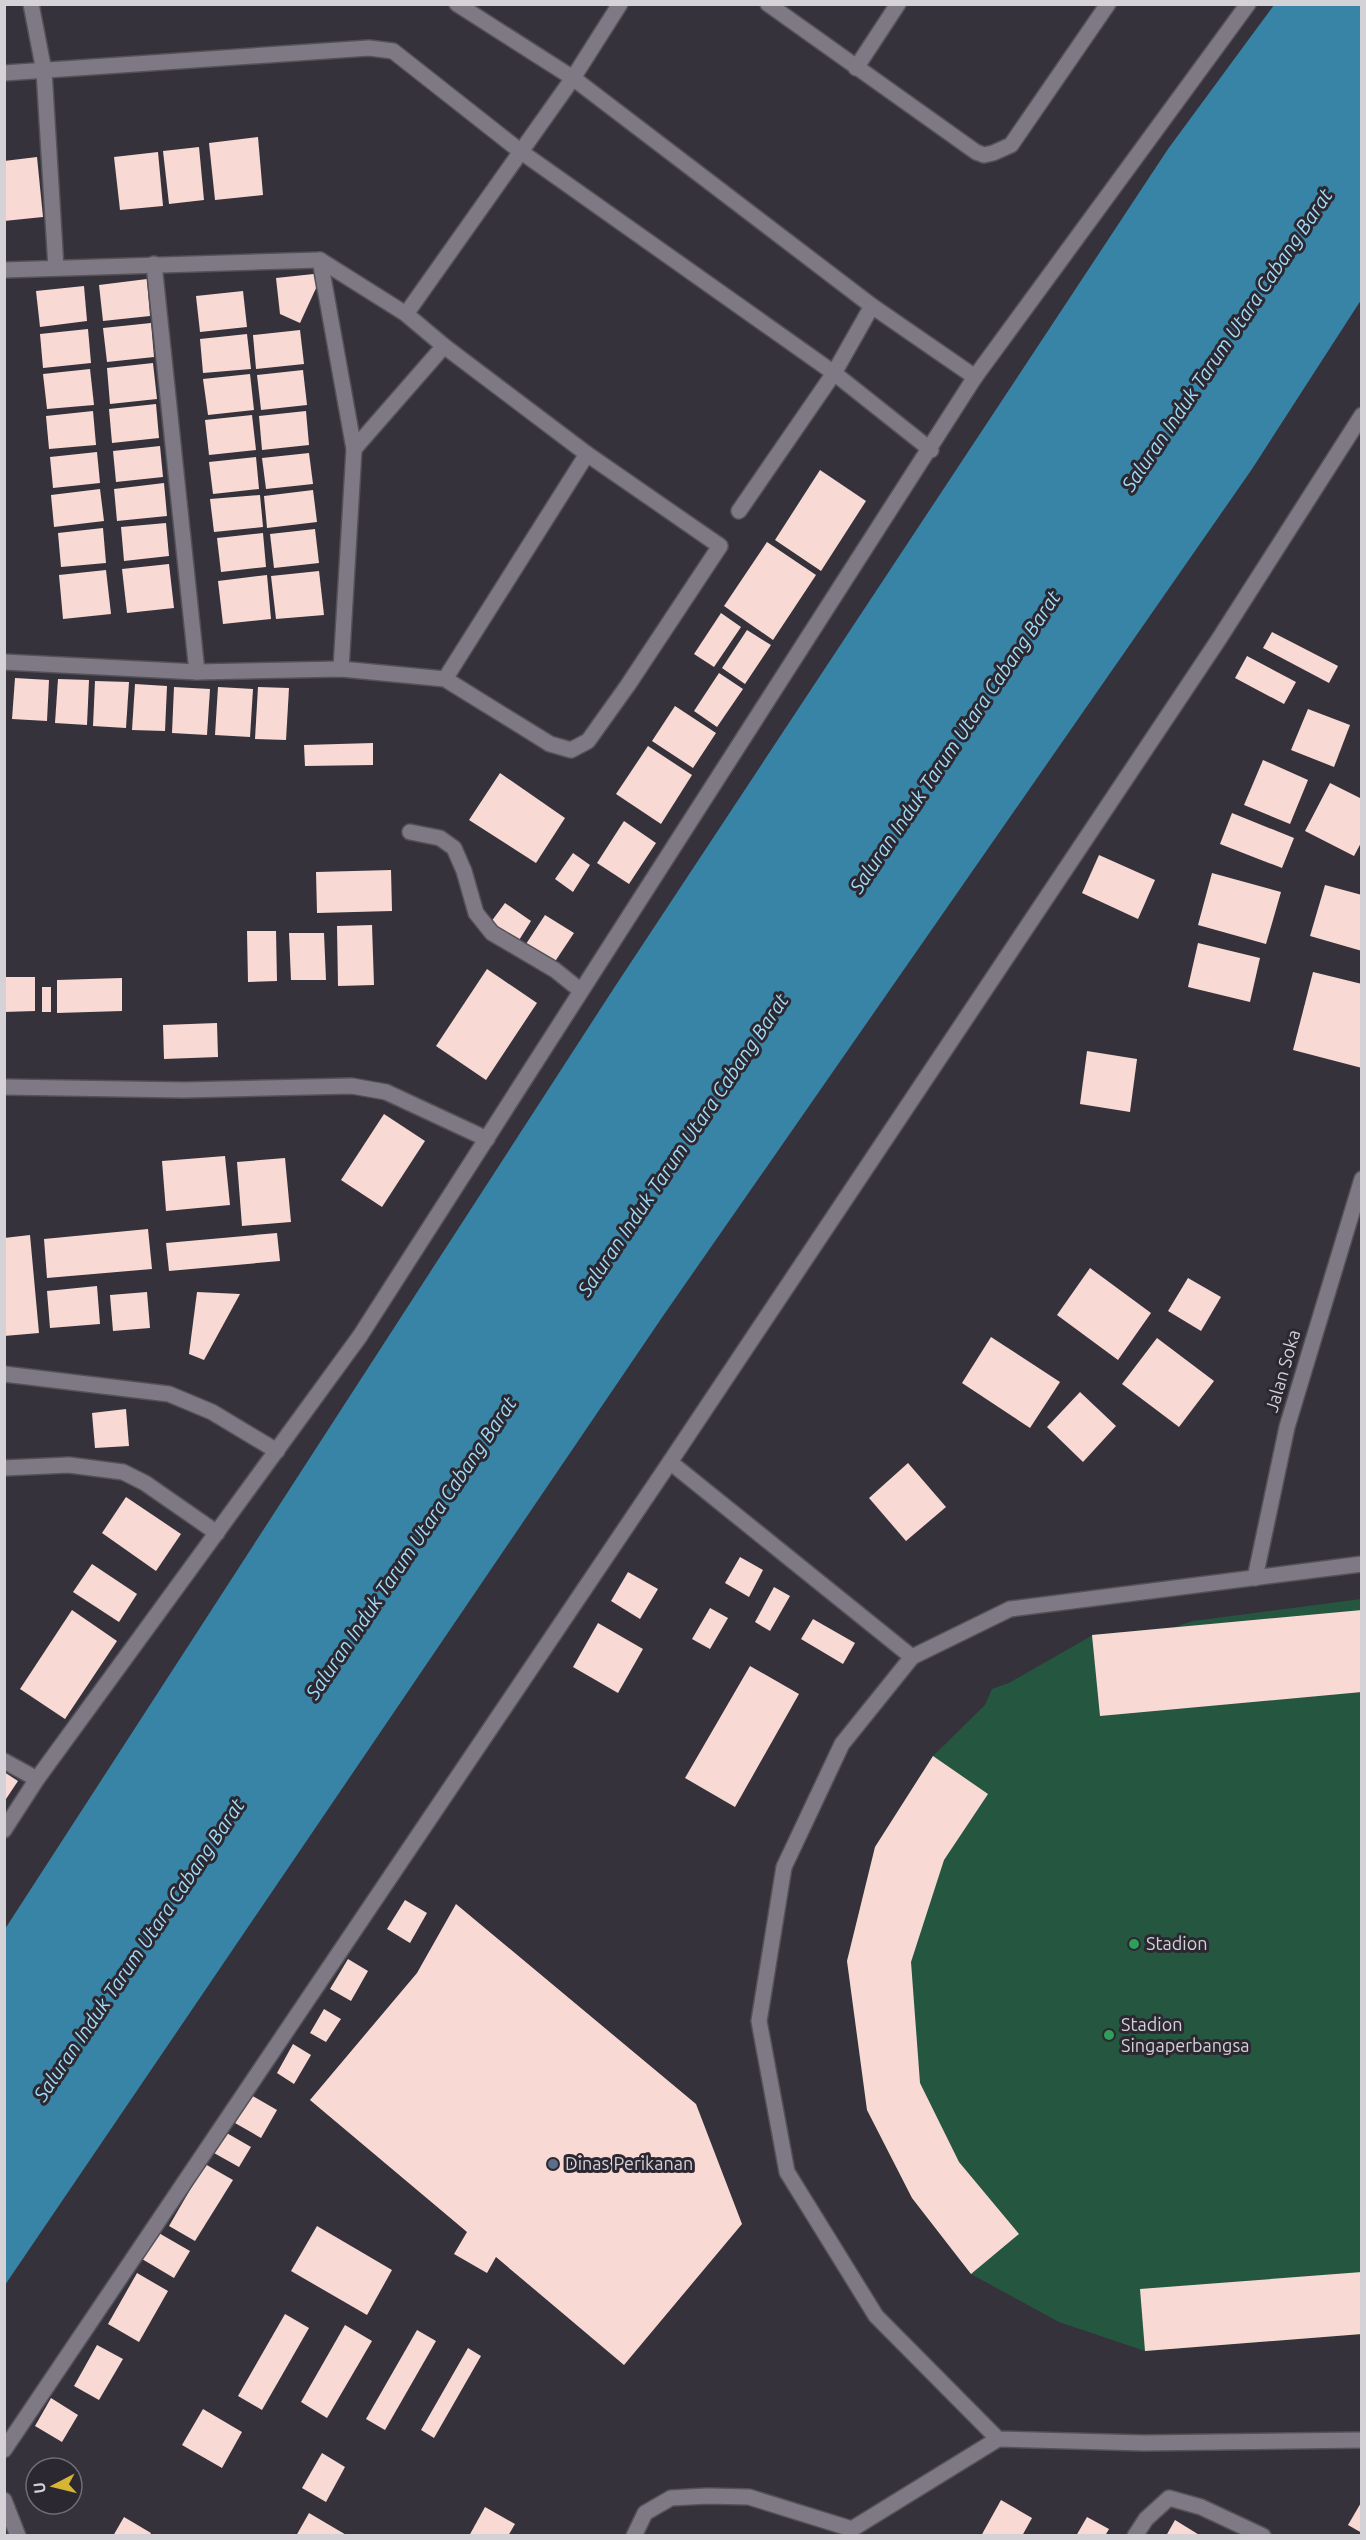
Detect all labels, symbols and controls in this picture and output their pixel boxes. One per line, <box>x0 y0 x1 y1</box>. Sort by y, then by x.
water label: Saluran Induk Tarum Utara Cabang Barat <box>1116 184 1337 496</box>
water label: Saluran Induk Tarum Utara Cabang Barat <box>844 586 1065 898</box>
water label: Saluran Induk Tarum Utara Cabang Barat <box>572 989 793 1301</box>
street label: Jalan Soka <box>1261 1327 1303 1414</box>
water label: Saluran Induk Tarum Utara Cabang Barat <box>300 1392 521 1704</box>
water label: Saluran Induk Tarum Utara Cabang Barat <box>28 1794 249 2106</box>
place label: Stadion <box>1146 1933 1207 1953</box>
marker: Stadion <box>1127 1937 1141 1951</box>
place label: Stadion Singaperbangsa <box>1121 2014 1249 2055</box>
marker: Stadion Singaperbangsa <box>1102 2028 1116 2042</box>
place label: Dinas Perikanan <box>565 2153 693 2173</box>
marker: Dinas Perikanan <box>546 2157 560 2171</box>
north arrow <box>24 2456 84 2516</box>
text: U <box>29 2481 49 2494</box>

